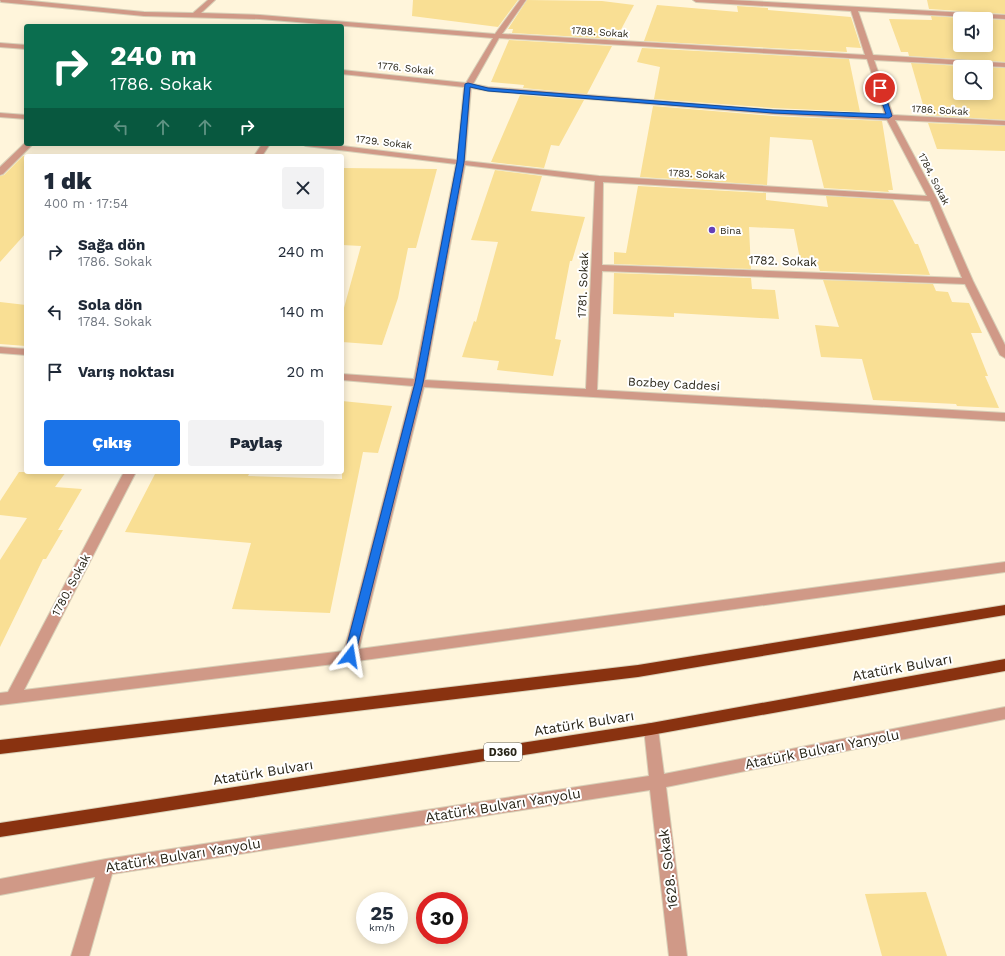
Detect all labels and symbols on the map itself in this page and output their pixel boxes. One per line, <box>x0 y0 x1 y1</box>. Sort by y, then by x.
street label: 1788. Sokak <box>571 25 629 39</box>
street label: 1776. Sokak <box>377 60 435 76</box>
pin <box>863 71 897 105</box>
street label: 1786. Sokak <box>911 103 969 117</box>
street label: 1729. Sokak <box>355 133 413 151</box>
street label: 1784. Sokak <box>916 151 952 207</box>
street label: 1783. Sokak <box>669 167 726 181</box>
marker: Bina <box>707 225 717 235</box>
place label: Bina <box>720 225 741 236</box>
street label: 1781. Sokak <box>575 252 591 318</box>
street label: 1782. Sokak <box>749 253 817 269</box>
street label: Bozbey Caddesi <box>628 375 720 393</box>
street label: 1780. Sokak <box>49 551 93 618</box>
position arrow <box>329 635 371 677</box>
street label: Atatürk Bulvarı <box>851 650 953 684</box>
street label: Atatürk Bulvarı <box>533 707 635 739</box>
street label: Atatürk Bulvarı Yanyolu <box>743 726 901 772</box>
road number: D360 <box>484 743 522 761</box>
street label: Atatürk Bulvarı <box>212 756 314 788</box>
street label: Atatürk Bulvarı Yanyolu <box>424 785 582 825</box>
street label: 1628. Sokak <box>655 828 681 910</box>
street label: Atatürk Bulvarı Yanyolu <box>104 835 262 875</box>
speed limit sign: 30 <box>416 892 468 944</box>

